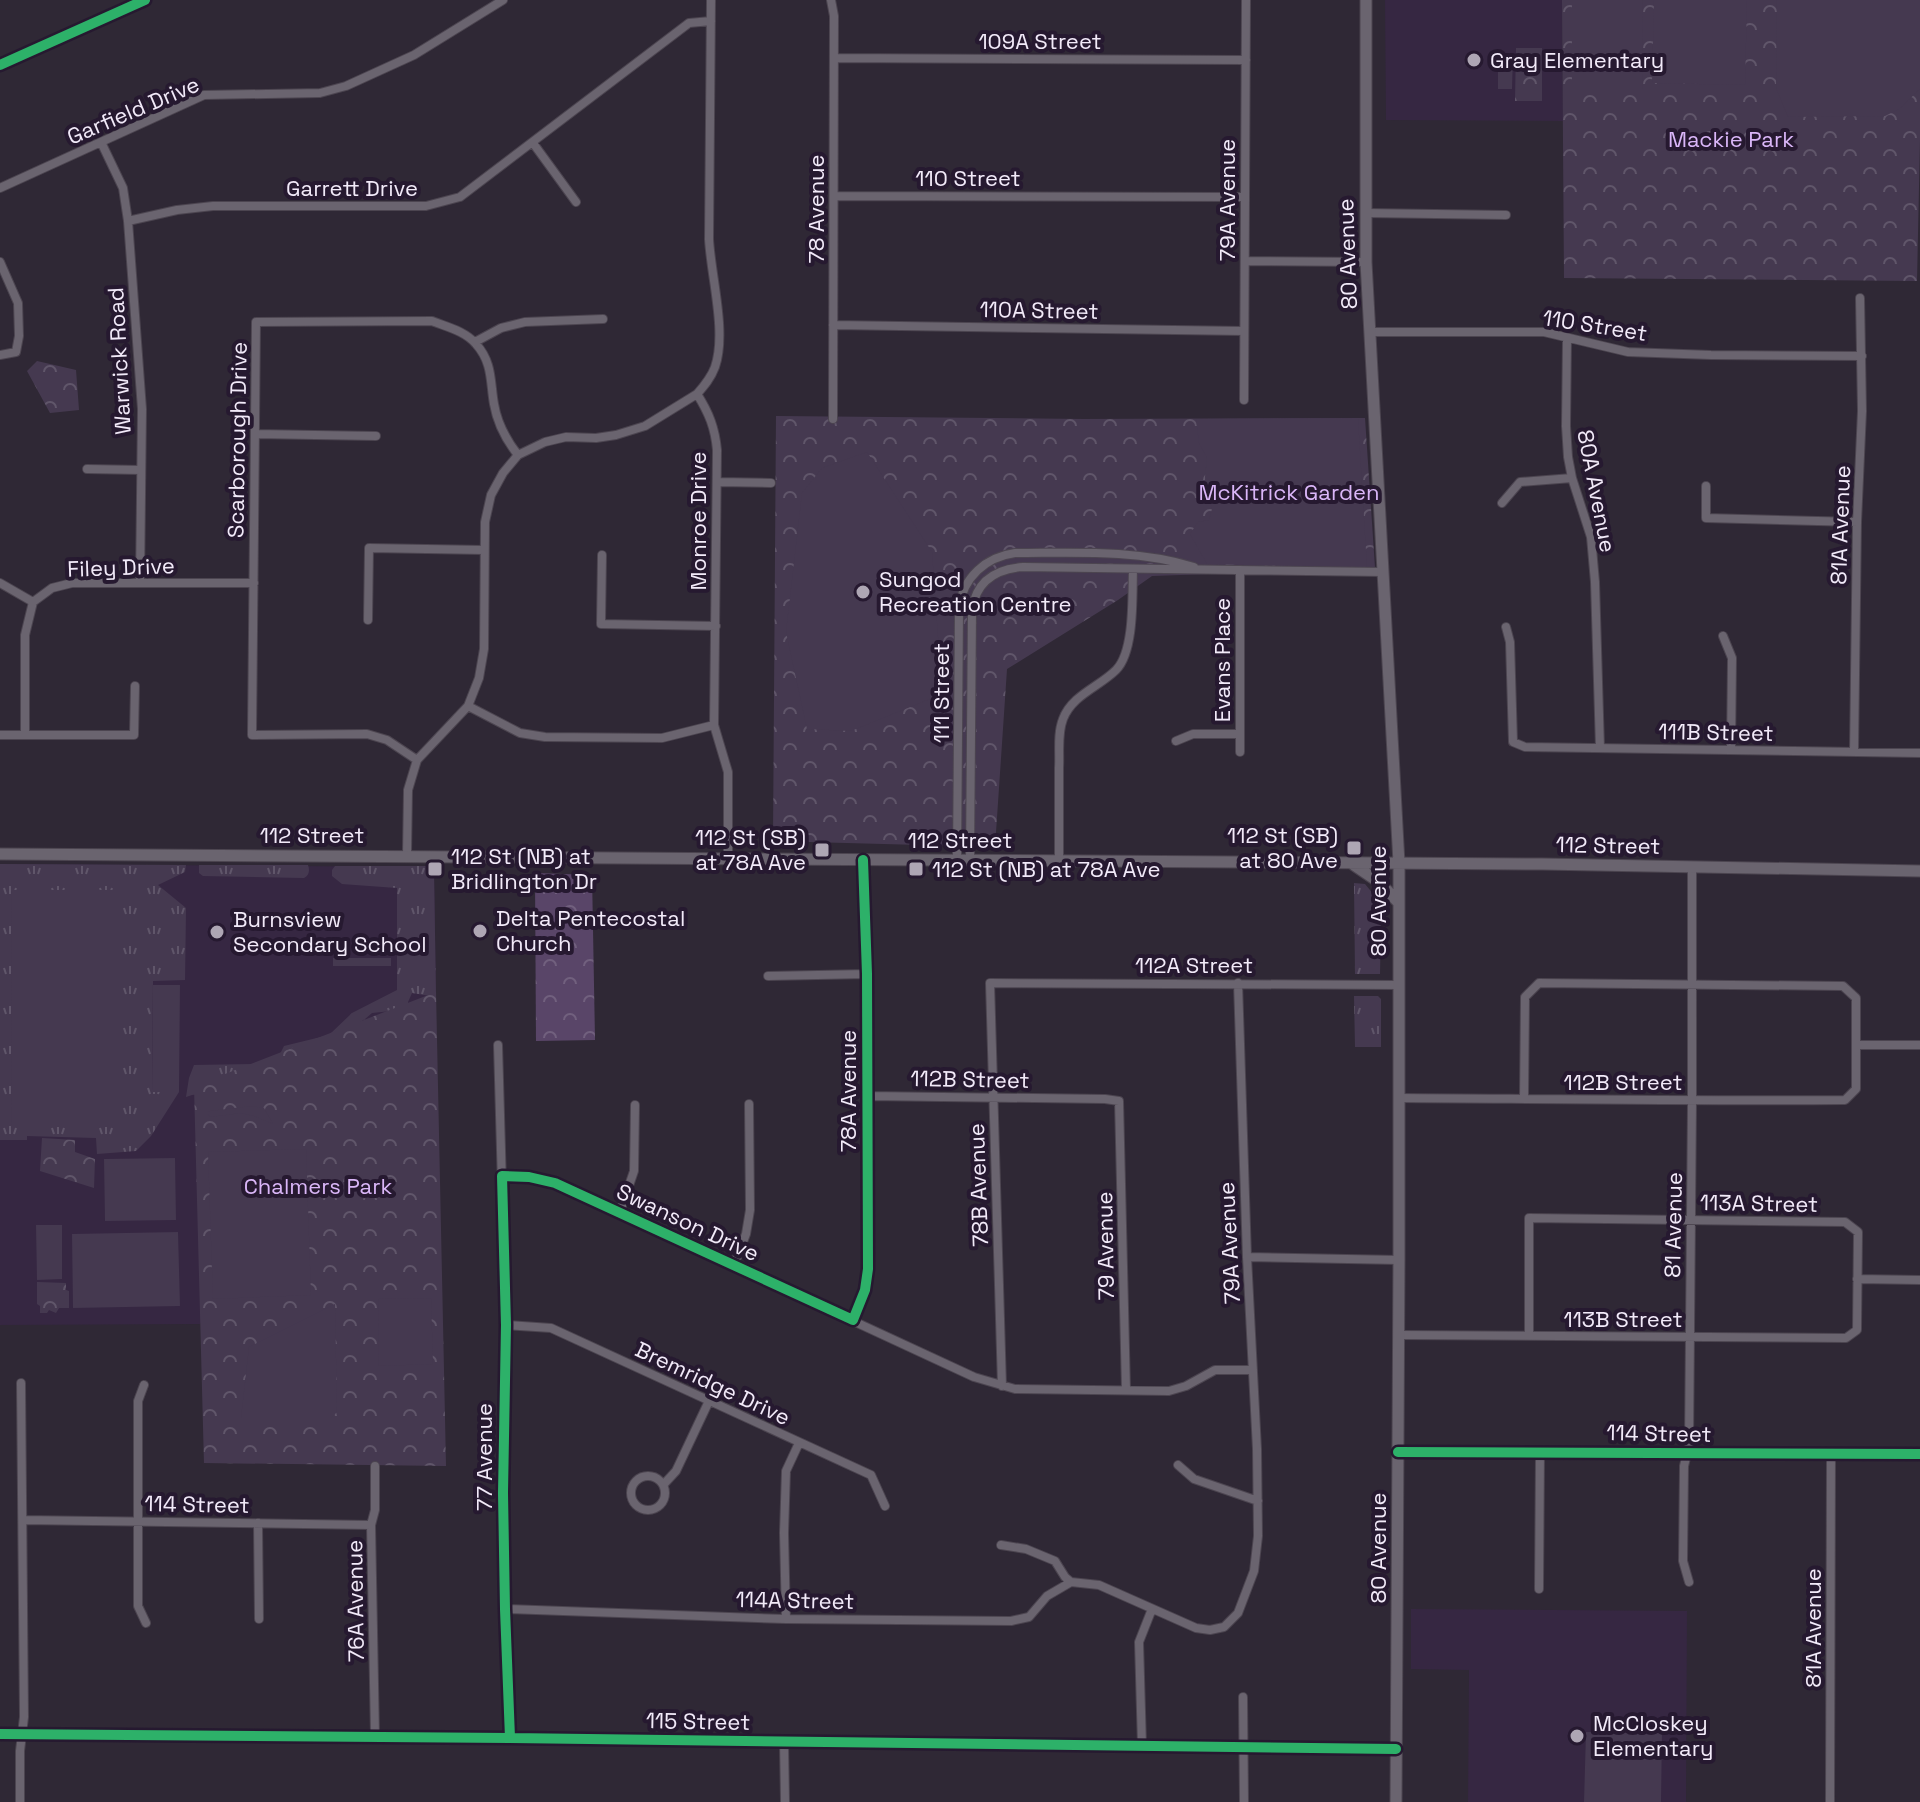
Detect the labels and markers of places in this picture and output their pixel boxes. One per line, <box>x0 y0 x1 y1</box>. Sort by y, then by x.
place label: Gray Elementary <box>1490 46 1664 74</box>
marker: Gray Elementary <box>1465 51 1483 69</box>
place label: Sungod Recreation Centre <box>879 565 1072 618</box>
marker: Sungod Recreation Centre <box>854 583 872 601</box>
place label: 112 St (SB) at 80 Ave <box>1227 821 1338 874</box>
place label: 112 St (SB) at 78A Ave <box>695 823 806 876</box>
marker: 112 St (SB) at 80 Ave <box>1345 839 1363 857</box>
marker: 112 St (SB) at 78A Ave <box>813 841 831 859</box>
place label: 112 St (NB) at Bridlington Dr <box>451 842 597 895</box>
place label: 112 St (NB) at 78A Ave <box>932 855 1160 883</box>
marker: 112 St (NB) at Bridlington Dr <box>426 860 444 878</box>
marker: 112 St (NB) at 78A Ave <box>907 860 925 878</box>
place label: Delta Pentecostal Church <box>496 904 685 957</box>
place label: Burnsview Secondary School <box>233 905 427 958</box>
marker: Delta Pentecostal Church <box>471 922 489 940</box>
marker: Burnsview Secondary School <box>208 923 226 941</box>
place label: McCloskey Elementary <box>1593 1709 1713 1762</box>
marker: McCloskey Elementary <box>1568 1727 1586 1745</box>

